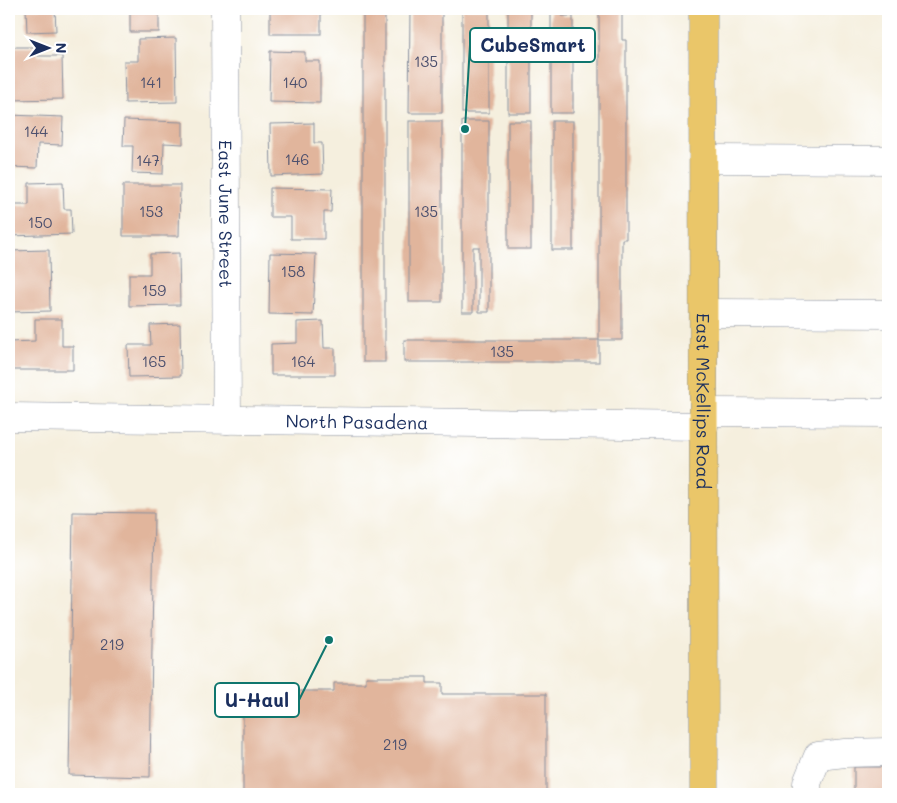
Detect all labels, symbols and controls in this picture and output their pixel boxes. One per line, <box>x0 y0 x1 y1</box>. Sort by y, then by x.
north arrow <box>22 22 72 72</box>
callout: CubeSmart <box>470 28 595 62</box>
text: CubeSmart <box>480 32 586 57</box>
text: N <box>52 43 71 53</box>
house number: 135 <box>414 51 438 71</box>
house number: 141 <box>140 72 162 92</box>
house number: 140 <box>283 72 307 92</box>
house number: 144 <box>24 121 48 141</box>
street label: East June Street <box>214 140 238 288</box>
house number: 146 <box>285 149 309 169</box>
house number: 147 <box>136 150 160 170</box>
house number: 153 <box>139 201 163 221</box>
house number: 135 <box>414 201 438 221</box>
house number: 150 <box>28 212 52 232</box>
house number: 158 <box>281 261 305 281</box>
house number: 159 <box>142 280 166 300</box>
street label: East McKellips Road <box>691 313 716 489</box>
house number: 135 <box>490 341 514 361</box>
house number: 165 <box>142 351 166 371</box>
house number: 164 <box>291 351 315 371</box>
street label: North Pasadena <box>285 409 429 434</box>
house number: 219 <box>100 634 124 654</box>
callout: U-Haul <box>215 683 299 717</box>
text: U-Haul <box>225 687 289 712</box>
house number: 219 <box>383 734 407 754</box>

